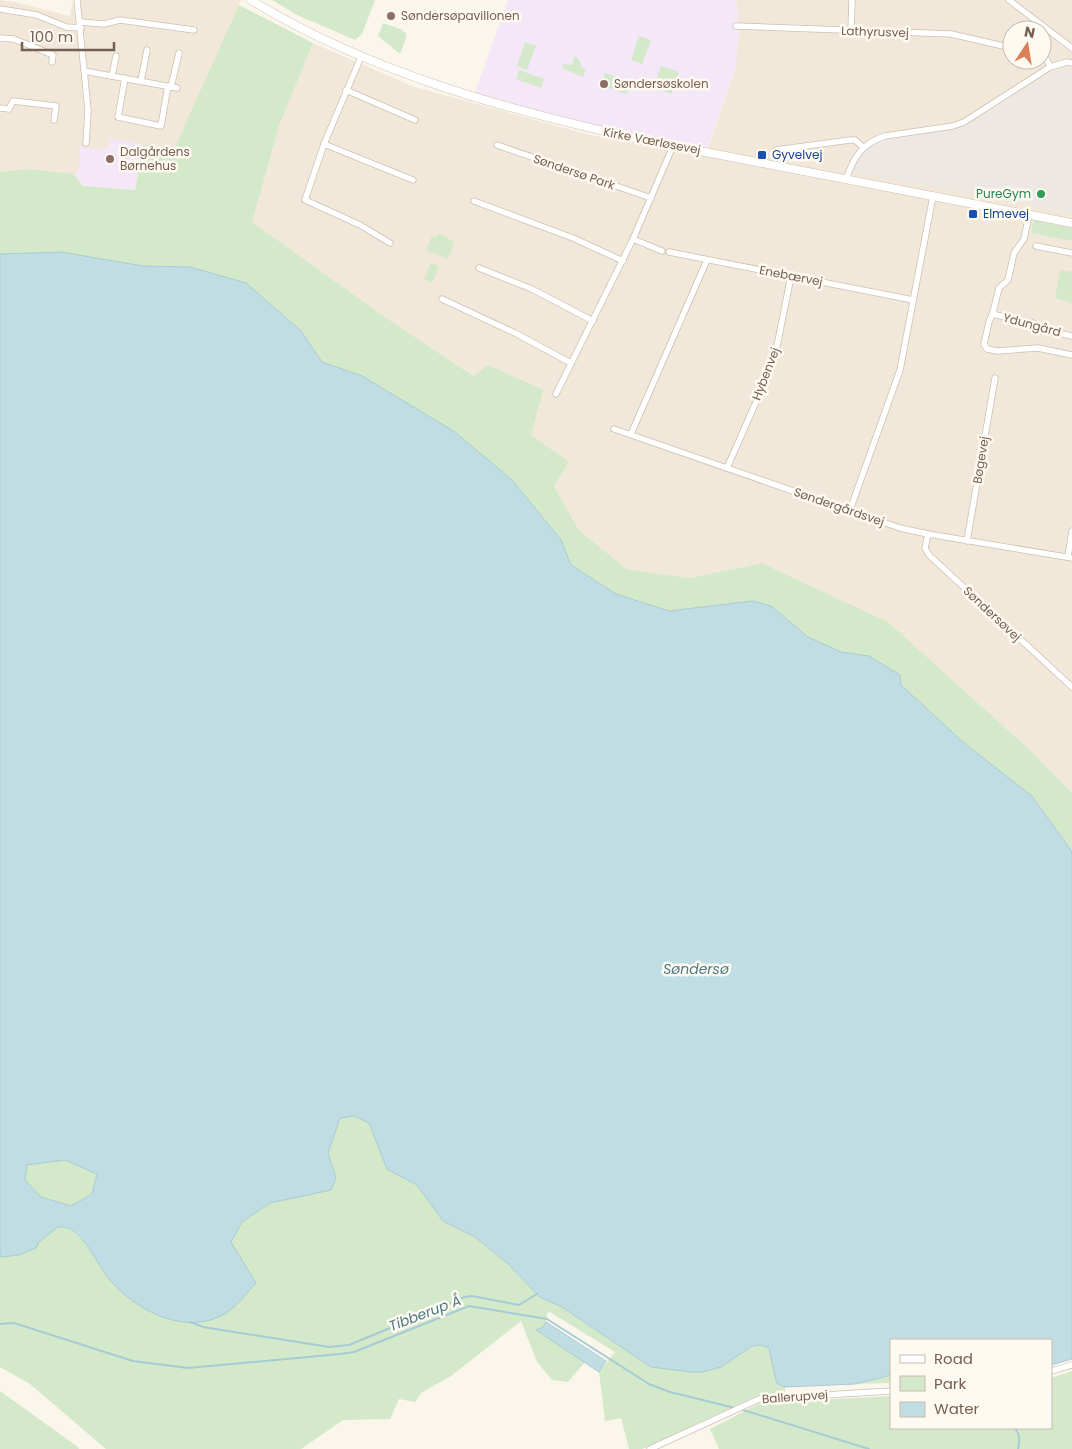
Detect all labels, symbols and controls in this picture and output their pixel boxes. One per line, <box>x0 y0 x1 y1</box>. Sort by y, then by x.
place label: Søndersøpavillonen <box>401 7 520 24</box>
marker: Søndersøpavillonen <box>385 10 397 22</box>
scale bar <box>22 20 115 52</box>
north arrow <box>1002 20 1052 70</box>
text: N <box>1022 21 1037 43</box>
street label: Lathyrusvej <box>841 22 909 41</box>
text: 100 m <box>30 26 73 47</box>
place label: Søndersøskolen <box>614 75 709 92</box>
marker: Søndersøskolen <box>598 78 610 90</box>
street label: Kirke Værløsevej <box>602 123 702 158</box>
place label: Dalgårdens Børnehus <box>120 143 190 174</box>
place label: Gyvelvej <box>772 146 822 163</box>
marker: Gyvelvej <box>756 149 768 161</box>
street label: Søndersø Park <box>531 150 618 194</box>
marker: Dalgårdens Børnehus <box>104 153 116 165</box>
place label: PureGym <box>976 185 1031 202</box>
marker: PureGym <box>1035 188 1047 200</box>
place label: Elmevej <box>983 205 1029 222</box>
marker: Elmevej <box>967 208 979 220</box>
street label: Enebærvej <box>758 261 824 290</box>
street label: Ydungård <box>1001 309 1063 340</box>
street label: Hybenvej <box>748 345 783 403</box>
street label: Bøgevej <box>968 435 993 485</box>
street label: Søndergårdsvej <box>792 483 887 530</box>
street label: Søndersøvej <box>960 582 1025 645</box>
water label: Søndersø <box>663 959 730 979</box>
water label: Tibberup Å <box>386 1290 464 1336</box>
legend <box>890 1339 1052 1429</box>
text: Road <box>934 1348 973 1369</box>
text: Park <box>934 1373 966 1394</box>
street label: Ballerupvej <box>761 1386 829 1407</box>
text: Water <box>934 1398 980 1419</box>

